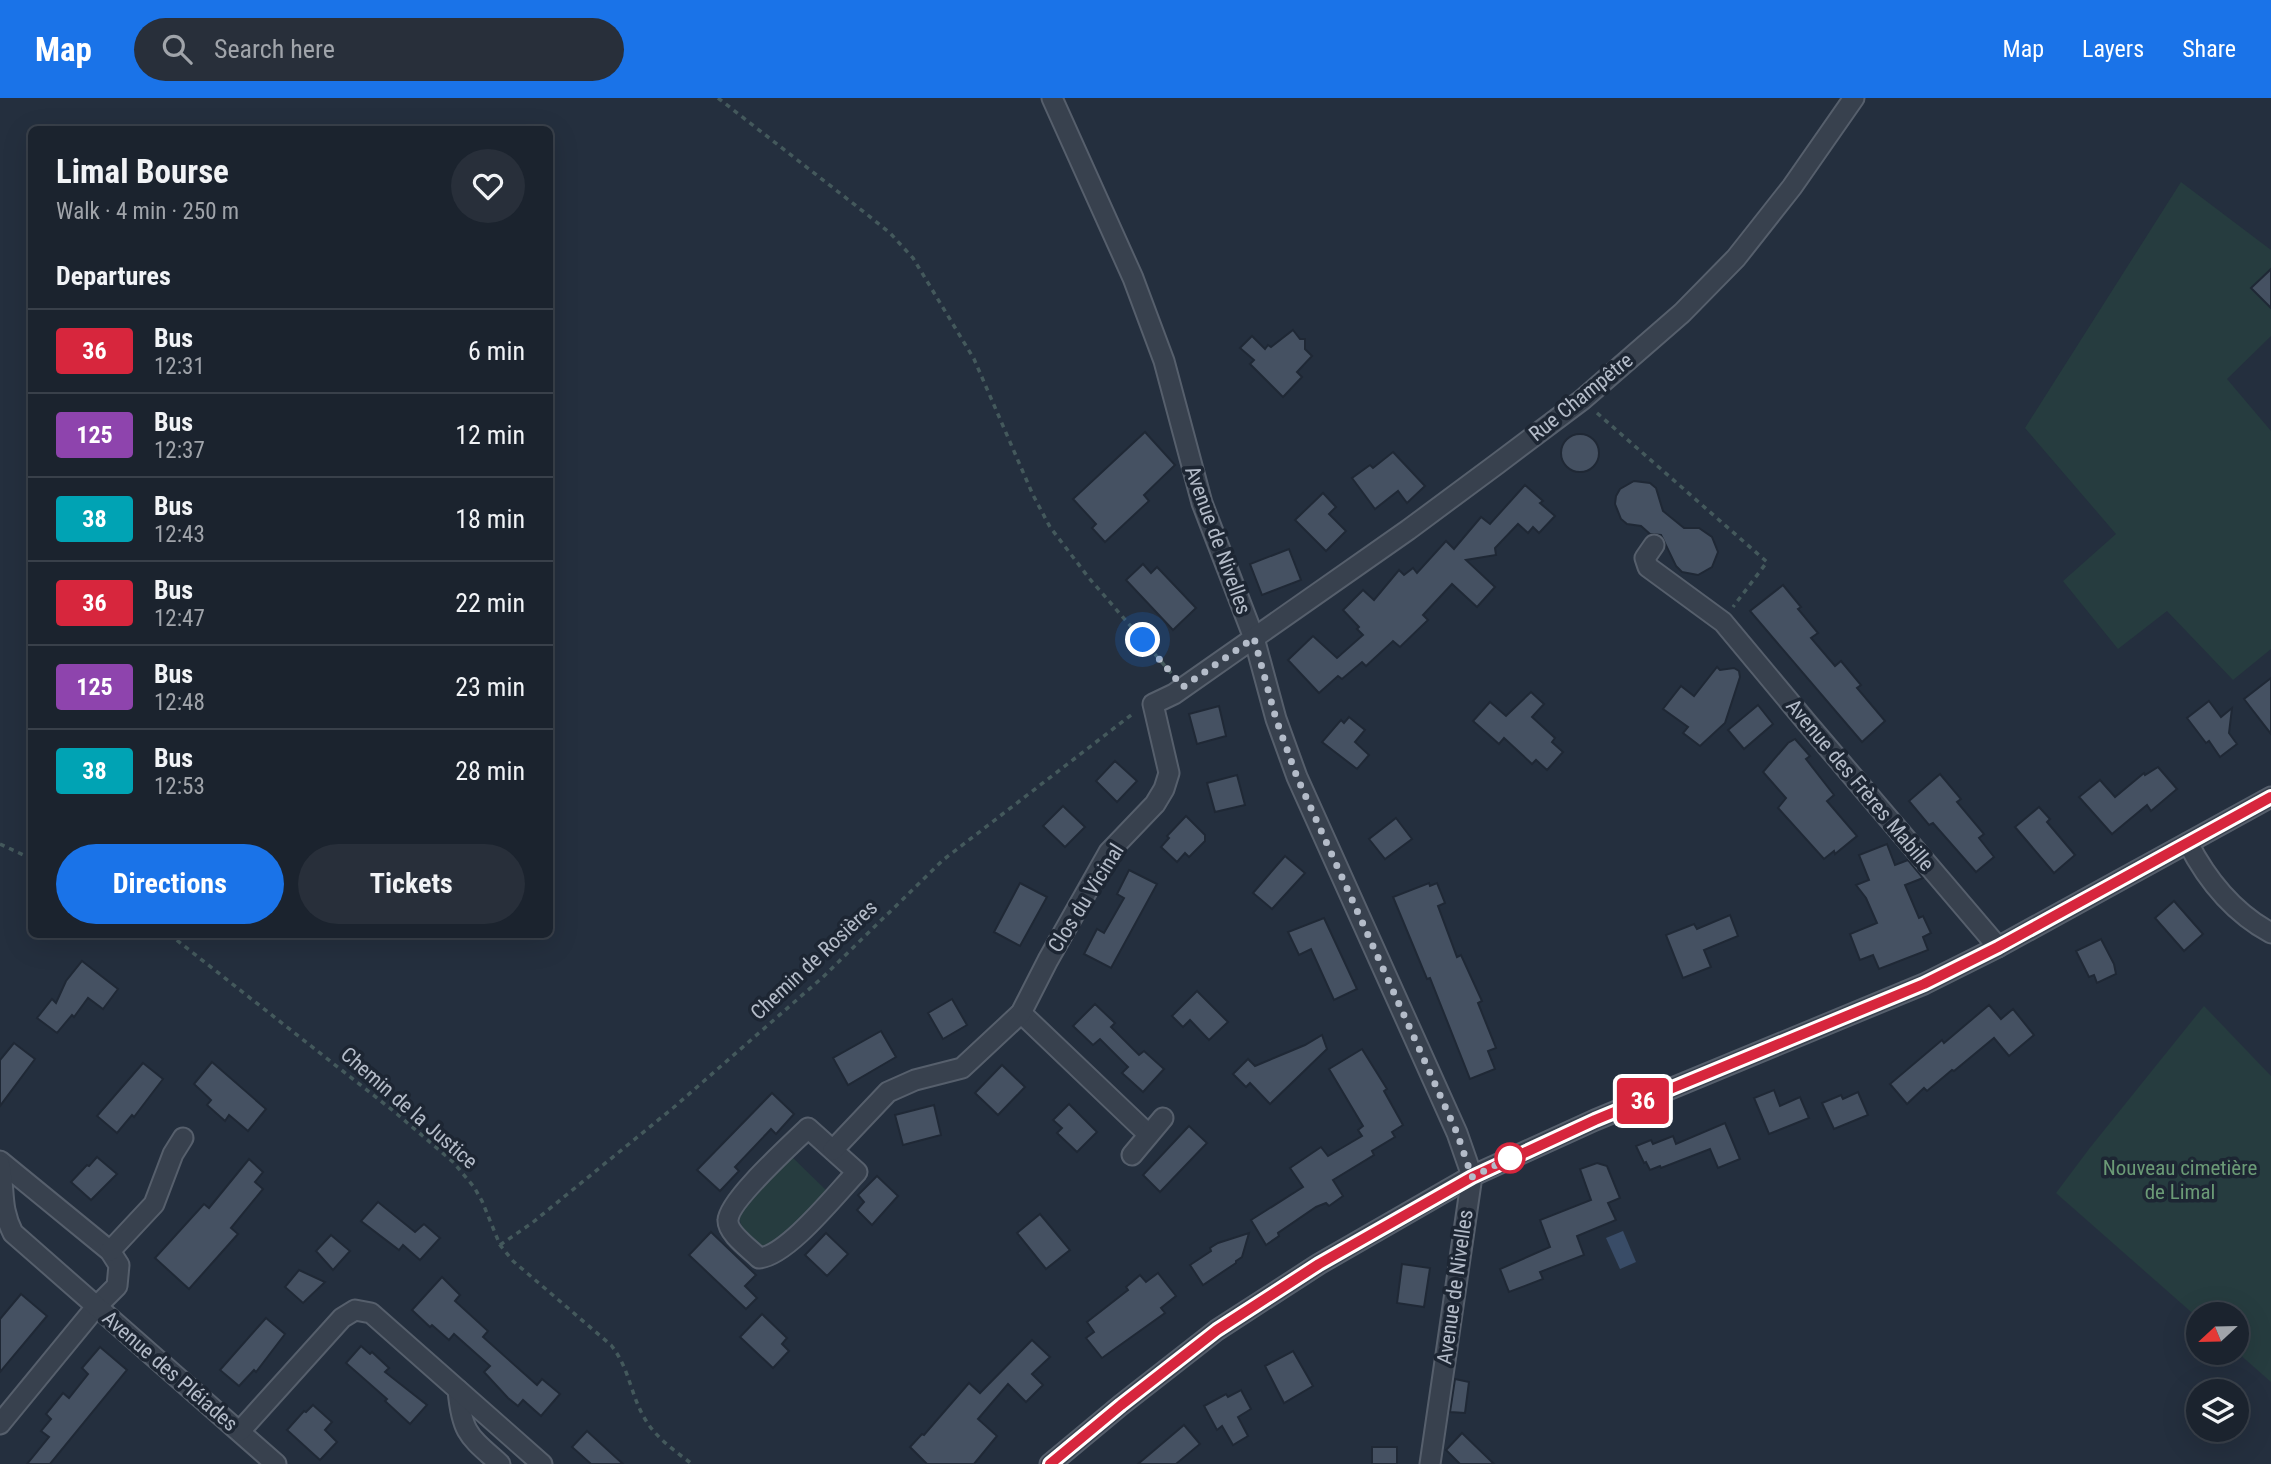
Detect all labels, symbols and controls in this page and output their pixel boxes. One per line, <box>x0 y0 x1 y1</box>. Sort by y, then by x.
search box <box>134 18 624 81</box>
text: Map <box>35 30 92 69</box>
icon: search <box>158 30 196 68</box>
text: Search here <box>214 34 335 64</box>
text: Map <box>2003 35 2044 63</box>
text: Layers <box>2082 35 2144 63</box>
text: Share <box>2182 35 2236 63</box>
button: heart <box>451 149 525 223</box>
text: Limal Bourse <box>56 152 229 191</box>
text: Walk · 4 min · 250 m <box>56 198 239 225</box>
text: Departures <box>56 261 171 291</box>
text: Bus <box>154 323 193 353</box>
text: 6 min <box>468 336 525 366</box>
text: 36 <box>82 337 107 365</box>
street label: Rue Champêtre <box>1524 348 1638 446</box>
text: 12:31 <box>154 353 205 380</box>
text: Bus <box>154 407 193 437</box>
text: 12 min <box>455 420 525 450</box>
text: 125 <box>76 421 113 449</box>
text: 12:37 <box>154 437 205 464</box>
street label: Avenue de Nivelles <box>1180 463 1256 617</box>
text: Bus <box>154 491 193 521</box>
text: 18 min <box>455 504 525 534</box>
text: 38 <box>82 505 107 533</box>
text: 12:43 <box>154 521 205 548</box>
text: Bus <box>154 575 193 605</box>
text: 22 min <box>455 588 525 618</box>
text: 36 <box>82 589 107 617</box>
text: 12:47 <box>154 605 205 632</box>
your location <box>1125 622 1160 657</box>
text: Bus <box>154 659 193 689</box>
text: 23 min <box>455 672 525 702</box>
text: 125 <box>76 673 113 701</box>
text: 12:48 <box>154 689 205 716</box>
street label: Avenue des Frères Mabille <box>1781 694 1939 876</box>
text: Bus <box>154 743 193 773</box>
text: 28 min <box>455 756 525 786</box>
text: 38 <box>82 757 107 785</box>
text: 12:53 <box>154 773 205 800</box>
street label: Clos du Vicinal <box>1043 839 1129 957</box>
button: Directions <box>56 844 284 924</box>
button: Tickets <box>298 844 525 924</box>
street label: Chemin de Rosières <box>746 895 882 1025</box>
street label: Chemin de la Justice <box>336 1042 482 1174</box>
line badge: 36 <box>1612 1078 1674 1124</box>
text: 36 <box>1631 1087 1655 1115</box>
unlabelled marker <box>1495 1143 1525 1173</box>
park label: Nouveau cimetière de Limal <box>2103 1156 2257 1204</box>
street label: Avenue de Nivelles <box>1432 1208 1478 1366</box>
north arrow <box>2186 1302 2249 1365</box>
map controls <box>2186 1302 2249 1442</box>
street label: Avenue des Pléiades <box>98 1306 242 1436</box>
button: layers <box>2186 1379 2249 1442</box>

